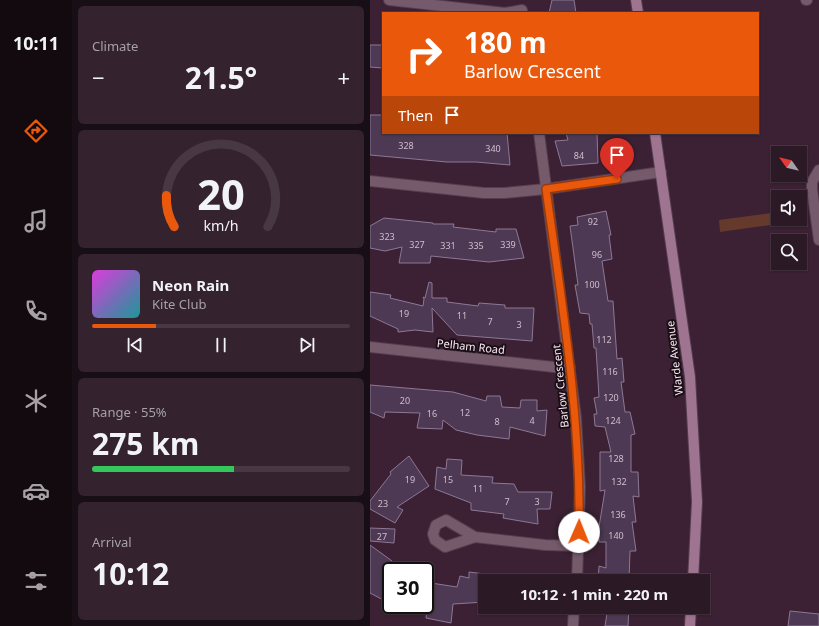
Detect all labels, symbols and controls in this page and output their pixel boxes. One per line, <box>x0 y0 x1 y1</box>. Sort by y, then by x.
text: 180 m <box>464 23 547 61</box>
icon: right <box>398 28 450 80</box>
text: 10:11 <box>13 31 59 55</box>
text: Climate <box>92 37 138 55</box>
text: 21.5° <box>185 57 257 98</box>
text: Barlow Crescent <box>464 59 601 83</box>
text: − <box>92 62 105 92</box>
text: + <box>337 62 350 92</box>
icon: arrive <box>441 104 463 126</box>
text: Then <box>398 105 433 125</box>
icon: directions <box>22 117 50 145</box>
pin <box>600 138 634 179</box>
house number: 328 <box>398 139 414 152</box>
house number: 340 <box>485 142 501 155</box>
icon: arrive <box>606 144 628 166</box>
north arrow <box>771 146 807 182</box>
map controls <box>771 146 807 270</box>
house number: 84 <box>574 149 584 162</box>
text: 20 <box>197 166 245 222</box>
button: sound <box>771 190 807 226</box>
icon: music <box>22 207 50 235</box>
house number: 92 <box>588 215 598 228</box>
text: km/h <box>203 216 239 235</box>
house number: 323 <box>379 230 395 243</box>
button: search <box>771 234 807 270</box>
house number: 327 <box>409 238 425 251</box>
house number: 339 <box>500 238 516 251</box>
house number: 331 <box>440 239 456 252</box>
house number: 335 <box>468 239 484 252</box>
house number: 96 <box>592 248 602 261</box>
text: Neon Rain <box>152 275 229 295</box>
house number: 100 <box>584 278 600 291</box>
text: Kite Club <box>152 295 206 313</box>
icon: phone <box>22 297 50 325</box>
house number: 19 <box>399 307 409 320</box>
house number: 11 <box>457 309 467 322</box>
house number: 7 <box>487 315 493 328</box>
house number: 3 <box>516 318 522 331</box>
street label: Warde Avenue <box>662 320 686 396</box>
house number: 112 <box>596 333 612 346</box>
icon: previous <box>124 334 146 356</box>
icon: pause <box>210 334 232 356</box>
icon: next <box>296 334 318 356</box>
street label: Pelham Road <box>436 335 506 357</box>
street label: Barlow Crescent <box>548 344 572 428</box>
house number: 116 <box>602 365 618 378</box>
icon: climate <box>22 387 50 415</box>
house number: 120 <box>603 391 619 404</box>
house number: 20 <box>400 394 410 407</box>
text: Range · 55% <box>92 403 167 421</box>
house number: 12 <box>460 406 470 419</box>
house number: 16 <box>427 407 437 420</box>
house number: 4 <box>529 414 535 427</box>
house number: 124 <box>605 414 621 427</box>
house number: 8 <box>494 415 500 428</box>
text: 275 km <box>92 423 199 464</box>
house number: 128 <box>608 452 624 465</box>
house number: 19 <box>405 473 415 486</box>
house number: 15 <box>443 473 453 486</box>
house number: 132 <box>611 475 627 488</box>
icon: car <box>22 477 50 505</box>
house number: 11 <box>473 482 483 495</box>
house number: 7 <box>504 495 510 508</box>
house number: 3 <box>534 495 540 508</box>
house number: 23 <box>378 497 388 510</box>
house number: 136 <box>610 508 626 521</box>
position arrow <box>558 511 600 553</box>
house number: 140 <box>608 529 624 542</box>
house number: 27 <box>377 530 387 543</box>
text: Arrival <box>92 533 132 551</box>
text: 10:12 <box>92 553 169 594</box>
speed limit sign: 30 <box>382 562 434 614</box>
icon: filters <box>22 567 50 595</box>
text: 10:12 · 1 min · 220 m <box>520 584 668 604</box>

